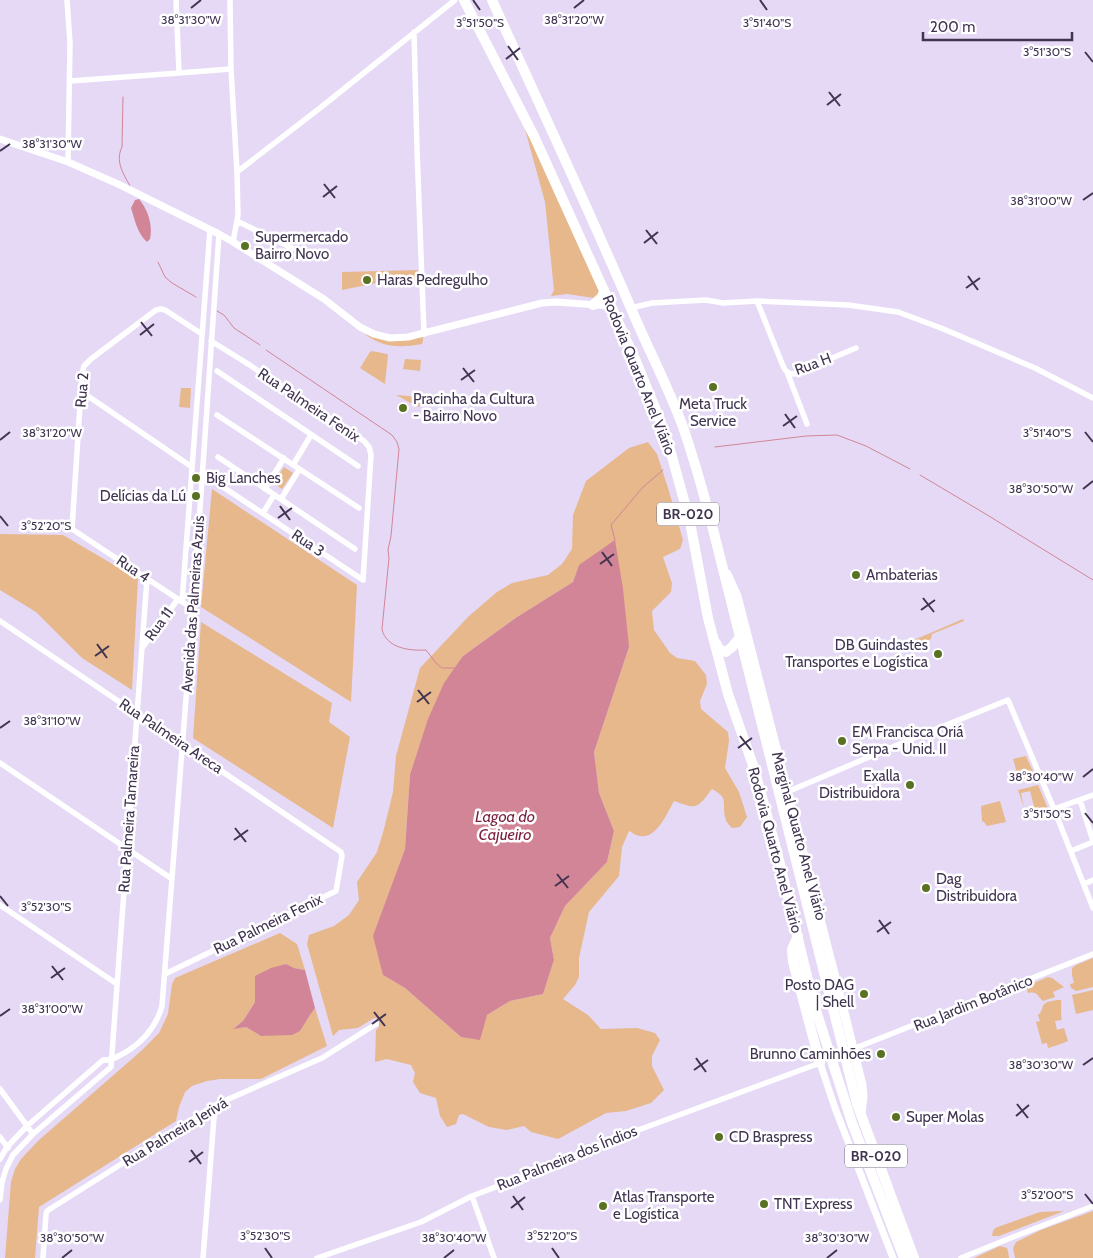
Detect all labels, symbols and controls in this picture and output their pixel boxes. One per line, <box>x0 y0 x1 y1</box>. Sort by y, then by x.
scale bar <box>923 10 1072 42</box>
text: 38°31'30"W <box>161 12 222 27</box>
text: 38°31'20"W <box>544 12 604 27</box>
text: 3°51'50"S <box>456 15 504 30</box>
text: 3°51'40"S <box>743 15 791 30</box>
text: 200 m <box>930 18 975 36</box>
text: 3°51'30"S <box>1023 44 1071 59</box>
text: 38°31'30"W <box>22 136 83 151</box>
text: 38°31'00"W <box>1010 193 1072 208</box>
place label: Supermercado Bairro Novo <box>255 228 348 263</box>
marker: Supermercado Bairro Novo <box>239 240 251 252</box>
place label: Haras Pedregulho <box>377 271 488 289</box>
marker: Haras Pedregulho <box>361 274 373 286</box>
street label: Rodovia Quarto Anel Viário <box>599 292 679 458</box>
street label: Rua H <box>792 349 834 379</box>
street label: Rua Palmeira Fenix <box>255 364 363 446</box>
street label: Rua 2 <box>72 372 93 408</box>
marker: Meta Truck Service <box>707 381 719 393</box>
place label: Pracinha da Cultura - Bairro Novo <box>413 390 535 425</box>
place label: Meta Truck Service <box>679 395 747 430</box>
marker: Pracinha da Cultura - Bairro Novo <box>397 402 409 414</box>
text: 38°31'20"W <box>22 425 82 440</box>
text: 3°51'40"S <box>1023 425 1071 440</box>
place label: Big Lanches <box>206 469 281 487</box>
marker: Big Lanches <box>190 472 202 484</box>
text: 38°30'50"W <box>1009 481 1074 496</box>
place label: Delícias da Lú <box>100 487 186 505</box>
marker: Delícias da Lú <box>190 490 202 502</box>
road number: BR-020 <box>657 502 719 526</box>
street label: Avenida das Palmeiras Azuis <box>178 515 208 693</box>
text: 3°52'20"S <box>21 518 71 533</box>
street label: Rua 3 <box>288 526 328 560</box>
street label: Rua 4 <box>113 551 153 587</box>
place label: Ambaterias <box>866 566 938 584</box>
marker: Ambaterias <box>850 569 862 581</box>
street label: Rua 11 <box>141 604 177 644</box>
place label: DB Guindastes Transportes e Logística <box>785 636 929 671</box>
marker: DB Guindastes Transportes e Logística <box>932 648 944 660</box>
street label: Rua Palmeira Areca <box>116 695 227 778</box>
text: 38°31'10"W <box>23 713 81 728</box>
place label: EM Francisca Oriá Serpa - Unid. II <box>852 723 964 758</box>
marker: EM Francisca Oriá Serpa - Unid. II <box>836 735 848 747</box>
street label: Rua Palmeira Tamareira <box>115 744 143 893</box>
street label: Marginal Quarto Anel Viário <box>768 750 830 922</box>
street label: Rodovia Quarto Anel Viário <box>744 765 806 935</box>
place label: Exalla Distribuidora <box>819 767 901 802</box>
text: 38°30'40"W <box>1009 769 1074 784</box>
marker: Exalla Distribuidora <box>904 779 916 791</box>
text: 3°51'50"S <box>1023 806 1071 821</box>
water label: Lagoa do Cajueiro <box>475 807 535 844</box>
place label: Dag Distribuidora <box>936 870 1018 905</box>
marker: Dag Distribuidora <box>920 882 932 894</box>
street label: Rua Palmeira Fenix <box>210 890 326 958</box>
text: 3°52'30"S <box>21 899 71 914</box>
street label: Rua Jardim Botânico <box>911 971 1035 1035</box>
place label: Posto DAG | Shell <box>785 976 854 1011</box>
marker: Posto DAG | Shell <box>858 988 870 1000</box>
text: 38°31'00"W <box>21 1001 83 1016</box>
place label: Brunno Caminhões <box>750 1045 871 1063</box>
marker: Brunno Caminhões <box>875 1048 887 1060</box>
text: 38°30'30"W <box>1009 1057 1074 1072</box>
street label: Rua Palmeira Jerivá <box>119 1093 231 1170</box>
place label: Super Molas <box>906 1108 984 1126</box>
marker: Super Molas <box>890 1111 902 1123</box>
street label: Rua Palmeira dos Índios <box>494 1121 640 1194</box>
place label: CD Braspress <box>729 1128 812 1146</box>
marker: CD Braspress <box>713 1131 725 1143</box>
road number: BR-020 <box>845 1144 907 1168</box>
text: 3°52'00"S <box>1021 1187 1073 1202</box>
place label: Atlas Transporte e Logística <box>613 1188 715 1223</box>
place label: TNT Express <box>774 1195 852 1213</box>
marker: TNT Express <box>758 1198 770 1210</box>
marker: Atlas Transporte e Logística <box>597 1200 609 1212</box>
text: 3°52'30"S <box>240 1228 290 1243</box>
text: 3°52'20"S <box>527 1228 577 1243</box>
text: 38°30'50"W <box>40 1230 105 1245</box>
text: 38°30'40"W <box>422 1230 487 1245</box>
text: 38°30'30"W <box>805 1230 870 1245</box>

